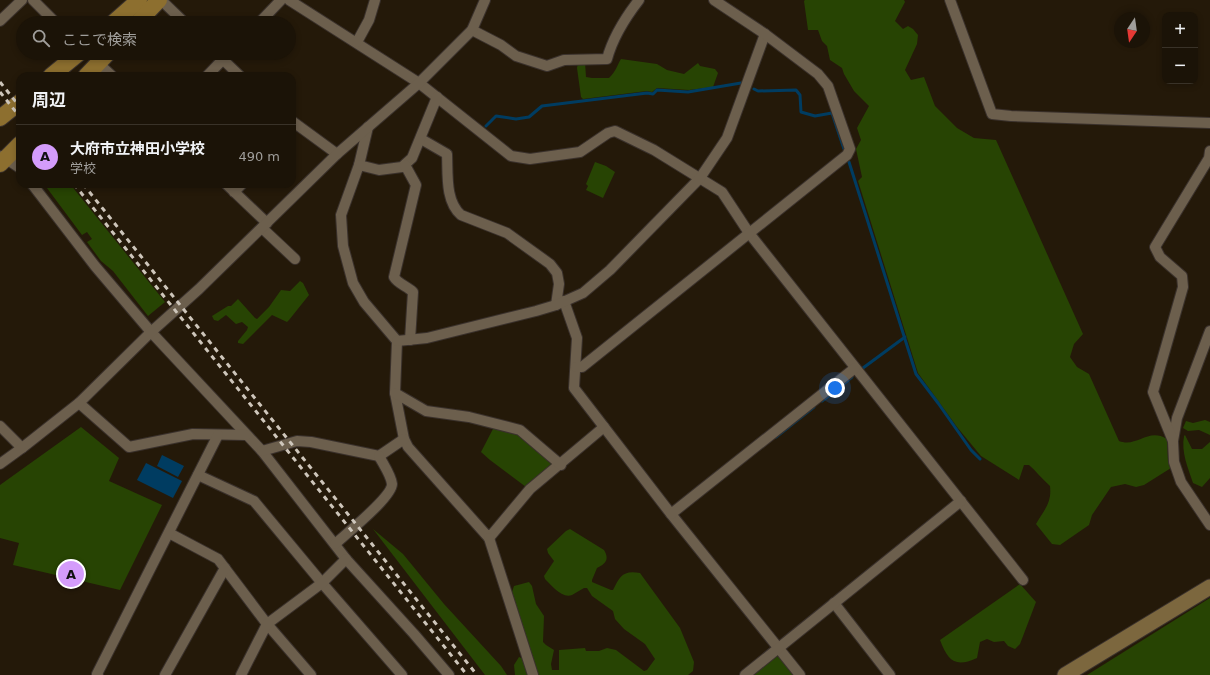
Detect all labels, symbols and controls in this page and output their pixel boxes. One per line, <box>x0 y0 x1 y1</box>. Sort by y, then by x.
north arrow <box>1114 12 1150 48</box>
map controls <box>1162 12 1198 84</box>
button: + <box>1162 12 1198 48</box>
search box <box>16 16 296 60</box>
icon: search <box>30 27 52 49</box>
text: ここで検索 <box>62 31 137 49</box>
button: − <box>1162 48 1198 84</box>
text: 周辺 <box>32 90 66 110</box>
text: 大府市立神田小学校 <box>70 140 205 158</box>
text: A <box>40 149 50 164</box>
text: 490 m <box>238 149 280 164</box>
text: 学校 <box>70 161 96 176</box>
your location <box>825 378 845 398</box>
pin: A <box>58 559 84 589</box>

